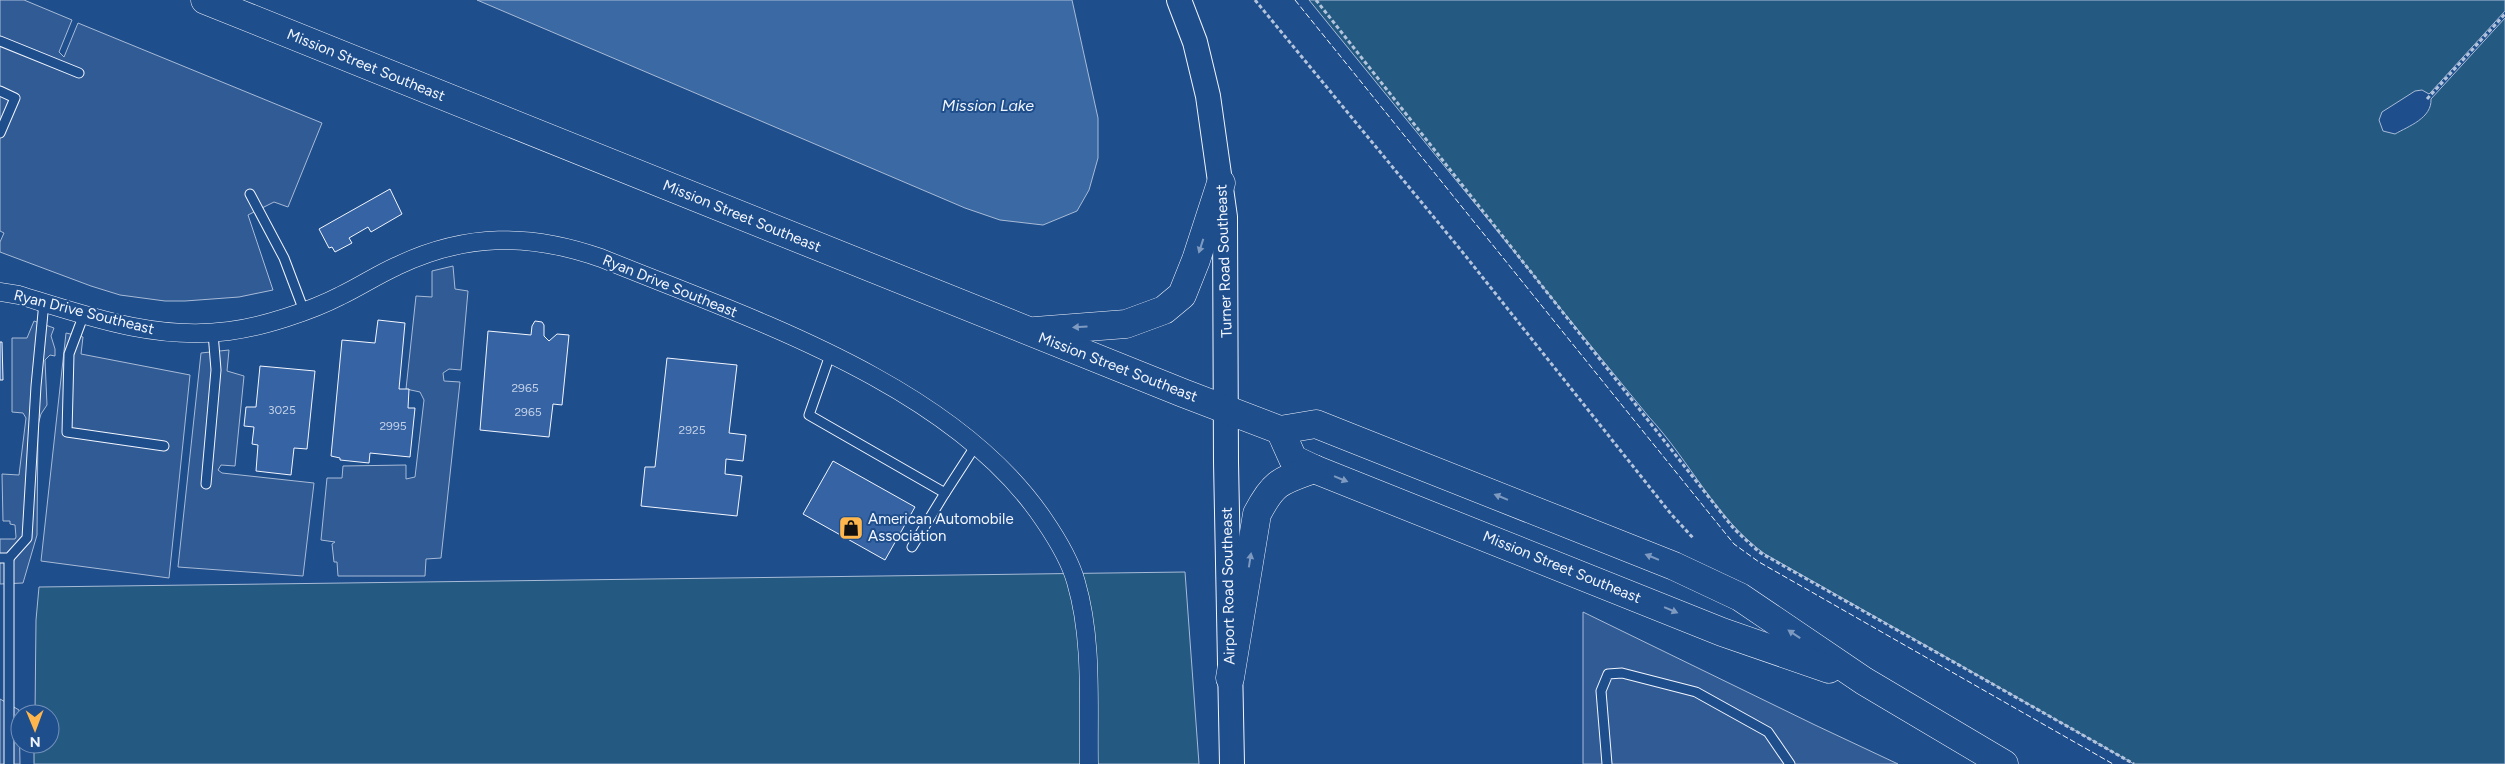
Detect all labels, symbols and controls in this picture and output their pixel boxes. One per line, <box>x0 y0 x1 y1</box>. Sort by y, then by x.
street label: Mission Street Southeast <box>284 25 448 105</box>
water label: Mission Lake <box>942 96 1034 115</box>
street label: Mission Street Southeast <box>660 176 824 256</box>
street label: Turner Road Southeast <box>1212 184 1236 338</box>
one-way arrow <box>1197 239 1205 254</box>
street label: Ryan Drive Southeast <box>600 251 740 321</box>
street label: Ryan Drive Southeast <box>12 286 156 338</box>
one-way arrow <box>1072 324 1088 332</box>
street label: Mission Street Southeast <box>1036 328 1200 406</box>
house number: 2965 <box>511 381 539 395</box>
house number: 3025 <box>268 403 296 417</box>
house number: 2965 <box>514 405 542 419</box>
house number: 2995 <box>379 419 407 433</box>
house number: 2925 <box>678 423 706 437</box>
one-way arrow <box>1333 476 1348 483</box>
one-way arrow <box>1493 493 1508 501</box>
street label: Airport Road Southeast <box>1218 507 1238 665</box>
place label: American Automobile Association <box>868 510 1014 545</box>
shop icon: American Automobile Association <box>838 515 864 541</box>
street label: Mission Street Southeast <box>1480 527 1644 607</box>
one-way arrow <box>1246 552 1254 568</box>
one-way arrow <box>1644 553 1659 561</box>
one-way arrow <box>1664 606 1679 614</box>
one-way arrow <box>1787 629 1801 639</box>
north arrow <box>10 704 60 754</box>
text: N <box>30 733 41 750</box>

